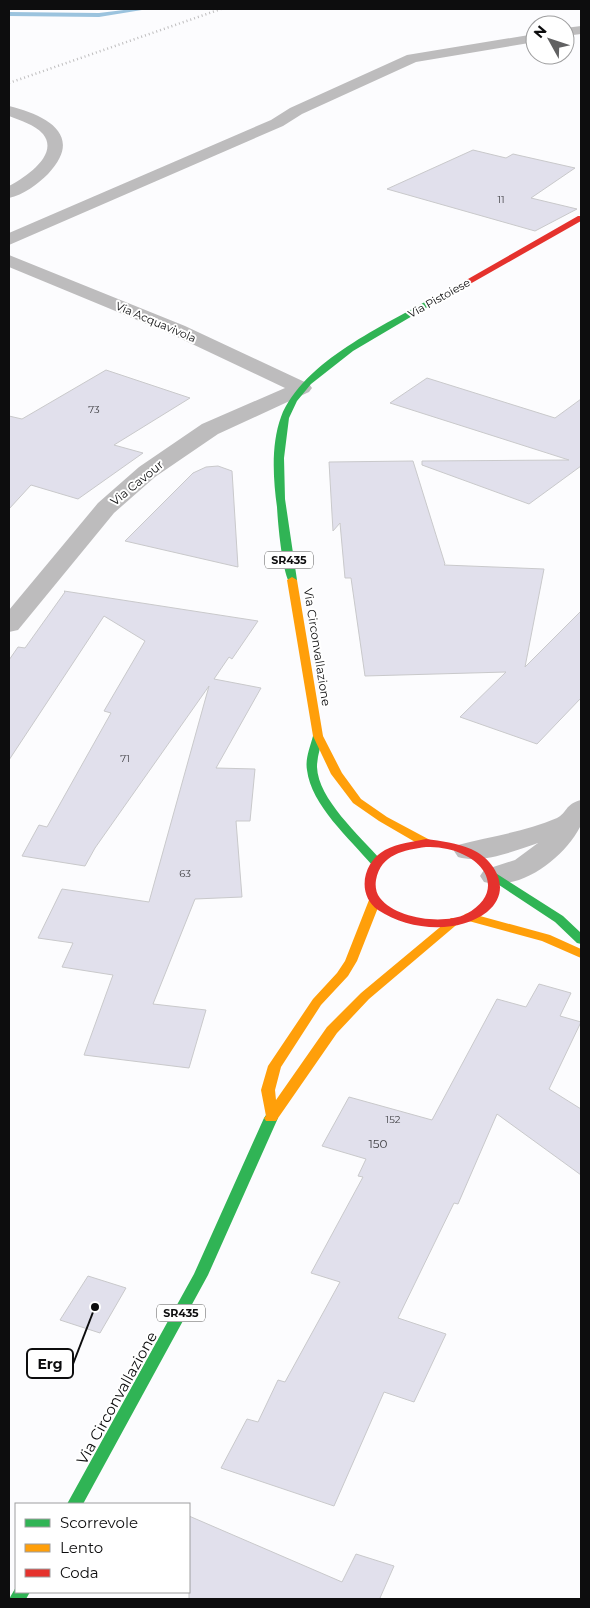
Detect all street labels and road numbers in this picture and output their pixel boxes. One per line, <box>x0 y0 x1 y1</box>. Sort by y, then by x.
street label: Via Pistoiese <box>406 275 473 321</box>
street label: Via Acquavivola <box>114 299 198 345</box>
street label: Via Cavour <box>107 457 166 508</box>
road number: SR435 <box>265 552 313 568</box>
street label: Via Circonvallazione <box>301 587 334 707</box>
road number: SR435 <box>157 1305 205 1322</box>
street label: Via Circonvallazione <box>72 1328 161 1468</box>

